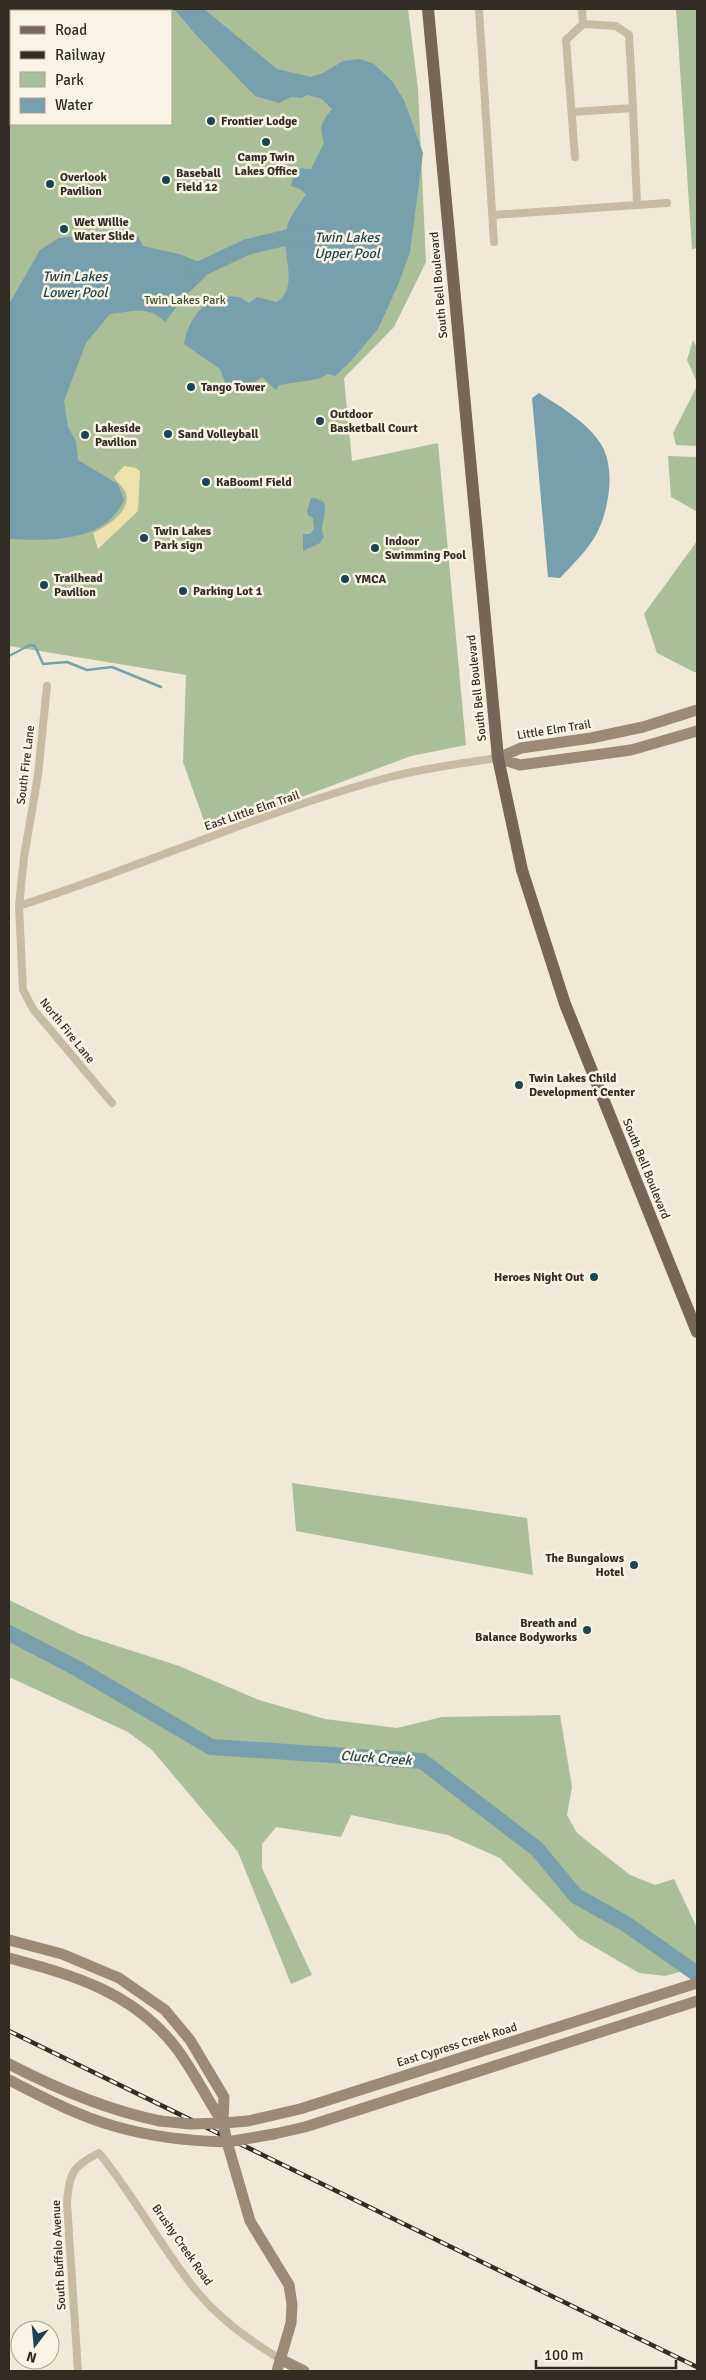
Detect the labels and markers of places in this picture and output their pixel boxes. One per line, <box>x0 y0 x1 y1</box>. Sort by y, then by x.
place label: Frontier Lodge <box>221 114 297 129</box>
marker: Frontier Lodge <box>205 115 217 127</box>
marker: Camp Twin Lakes Office <box>260 136 272 148</box>
place label: Camp Twin Lakes Office <box>234 150 298 179</box>
place label: Baseball Field 12 <box>176 166 221 195</box>
place label: Overlook Pavilion <box>60 170 108 199</box>
marker: Baseball Field 12 <box>160 174 172 186</box>
marker: Overlook Pavilion <box>44 178 56 190</box>
place label: Wet Willie Water Slide <box>74 215 135 244</box>
marker: Wet Willie Water Slide <box>58 223 70 235</box>
place label: Tango Tower <box>201 380 266 395</box>
marker: Tango Tower <box>185 381 197 393</box>
place label: Outdoor Basketball Court <box>330 407 418 436</box>
marker: Outdoor Basketball Court <box>314 415 326 427</box>
place label: Lakeside Pavilion <box>95 421 141 450</box>
place label: Sand Volleyball <box>178 427 259 442</box>
marker: Sand Volleyball <box>162 428 174 440</box>
marker: Lakeside Pavilion <box>79 429 91 441</box>
place label: KaBoom! Field <box>216 475 292 490</box>
marker: KaBoom! Field <box>200 476 212 488</box>
place label: Twin Lakes Park sign <box>154 524 212 553</box>
marker: Twin Lakes Park sign <box>138 532 150 544</box>
place label: Indoor Swimming Pool <box>385 534 466 563</box>
marker: Indoor Swimming Pool <box>369 542 381 554</box>
place label: Trailhead Pavilion <box>54 571 103 600</box>
place label: YMCA <box>354 572 387 587</box>
marker: YMCA <box>339 573 351 585</box>
marker: Trailhead Pavilion <box>38 579 50 591</box>
place label: Parking Lot 1 <box>193 584 263 599</box>
marker: Parking Lot 1 <box>177 585 189 597</box>
place label: Twin Lakes Child Development Center <box>529 1071 635 1100</box>
marker: Twin Lakes Child Development Center <box>513 1079 525 1091</box>
place label: Heroes Night Out <box>494 1270 584 1285</box>
marker: Heroes Night Out <box>588 1271 600 1283</box>
place label: The Bungalows Hotel <box>545 1551 625 1580</box>
marker: The Bungalows Hotel <box>628 1559 640 1571</box>
place label: Breath and Balance Bodyworks <box>475 1616 578 1645</box>
marker: Breath and Balance Bodyworks <box>581 1624 593 1636</box>

